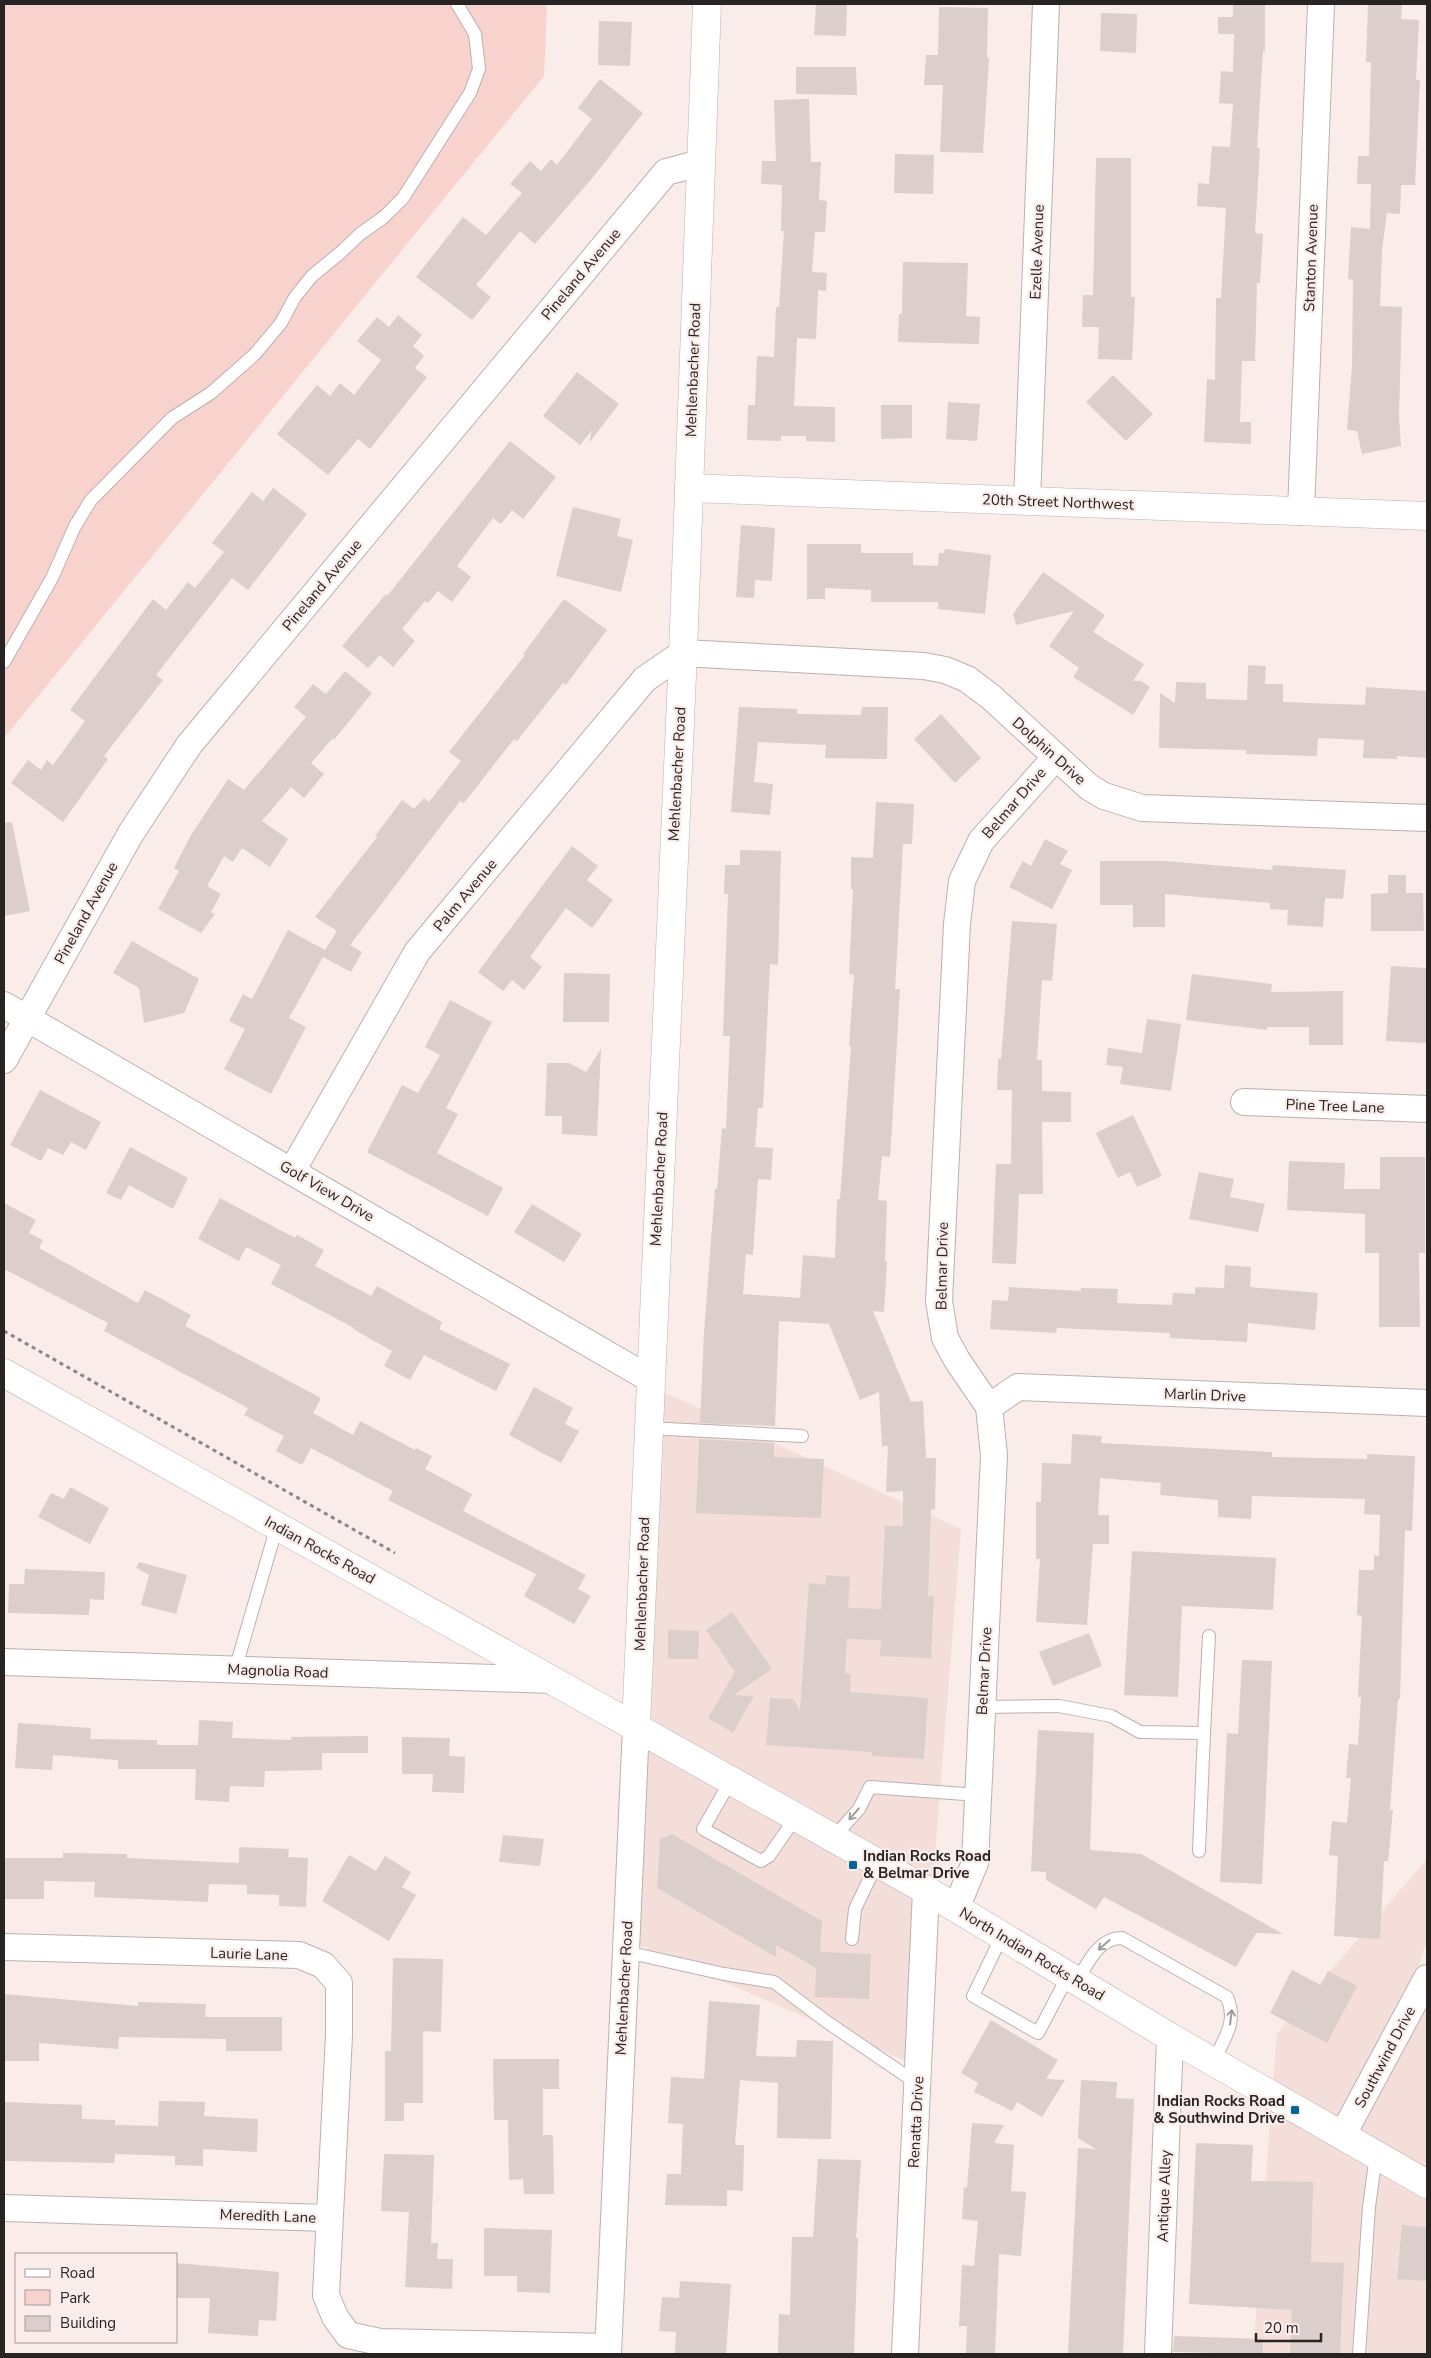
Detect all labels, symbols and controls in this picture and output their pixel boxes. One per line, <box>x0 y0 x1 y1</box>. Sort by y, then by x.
street label: Ezelle Avenue <box>1025 204 1049 300</box>
street label: Stanton Avenue <box>1299 204 1323 312</box>
street label: Pineland Avenue <box>537 224 625 324</box>
street label: Mehlenbacher Road <box>681 302 705 438</box>
street label: 20th Street Northwest <box>982 489 1135 515</box>
street label: Pineland Avenue <box>278 535 366 635</box>
street label: Mehlenbacher Road <box>663 706 691 842</box>
street label: Dolphin Drive <box>1008 713 1090 789</box>
street label: Belmar Drive <box>978 763 1050 843</box>
street label: Palm Avenue <box>429 854 501 936</box>
street label: Pineland Avenue <box>50 858 122 968</box>
street label: Pine Tree Lane <box>1285 1094 1385 1118</box>
street label: Mehlenbacher Road <box>645 1111 673 1247</box>
street label: Golf View Drive <box>276 1156 378 1226</box>
street label: Belmar Drive <box>931 1222 953 1310</box>
street label: Marlin Drive <box>1164 1384 1246 1406</box>
street label: Indian Rocks Road <box>261 1511 379 1589</box>
street label: Mehlenbacher Road <box>630 1516 654 1652</box>
street label: Belmar Drive <box>972 1626 996 1716</box>
street label: Magnolia Road <box>227 1659 329 1683</box>
one-way arrow <box>849 1808 860 1821</box>
place label: Indian Rocks Road & Belmar Drive <box>863 1846 991 1883</box>
marker: Indian Rocks Road & Belmar Drive <box>847 1859 859 1871</box>
street label: North Indian Rocks Road <box>956 1903 1108 2005</box>
street label: Mehlenbacher Road <box>610 1920 638 2056</box>
one-way arrow <box>1097 1939 1110 1950</box>
street label: Laurie Lane <box>210 1943 288 1965</box>
street label: Southwind Drive <box>1350 2003 1420 2111</box>
one-way arrow <box>1226 2010 1236 2026</box>
street label: Renatta Drive <box>904 2076 928 2168</box>
place label: Indian Rocks Road & Southwind Drive <box>1153 2091 1285 2128</box>
marker: Indian Rocks Road & Southwind Drive <box>1289 2104 1301 2116</box>
street label: Antique Alley <box>1152 2149 1176 2243</box>
street label: Meredith Lane <box>219 2204 317 2228</box>
legend <box>15 2253 178 2343</box>
text: Road <box>60 2263 95 2283</box>
text: Park <box>60 2288 90 2308</box>
scale bar <box>1256 2310 1321 2342</box>
text: Building <box>60 2313 116 2333</box>
text: 20 m <box>1264 2318 1299 2338</box>

